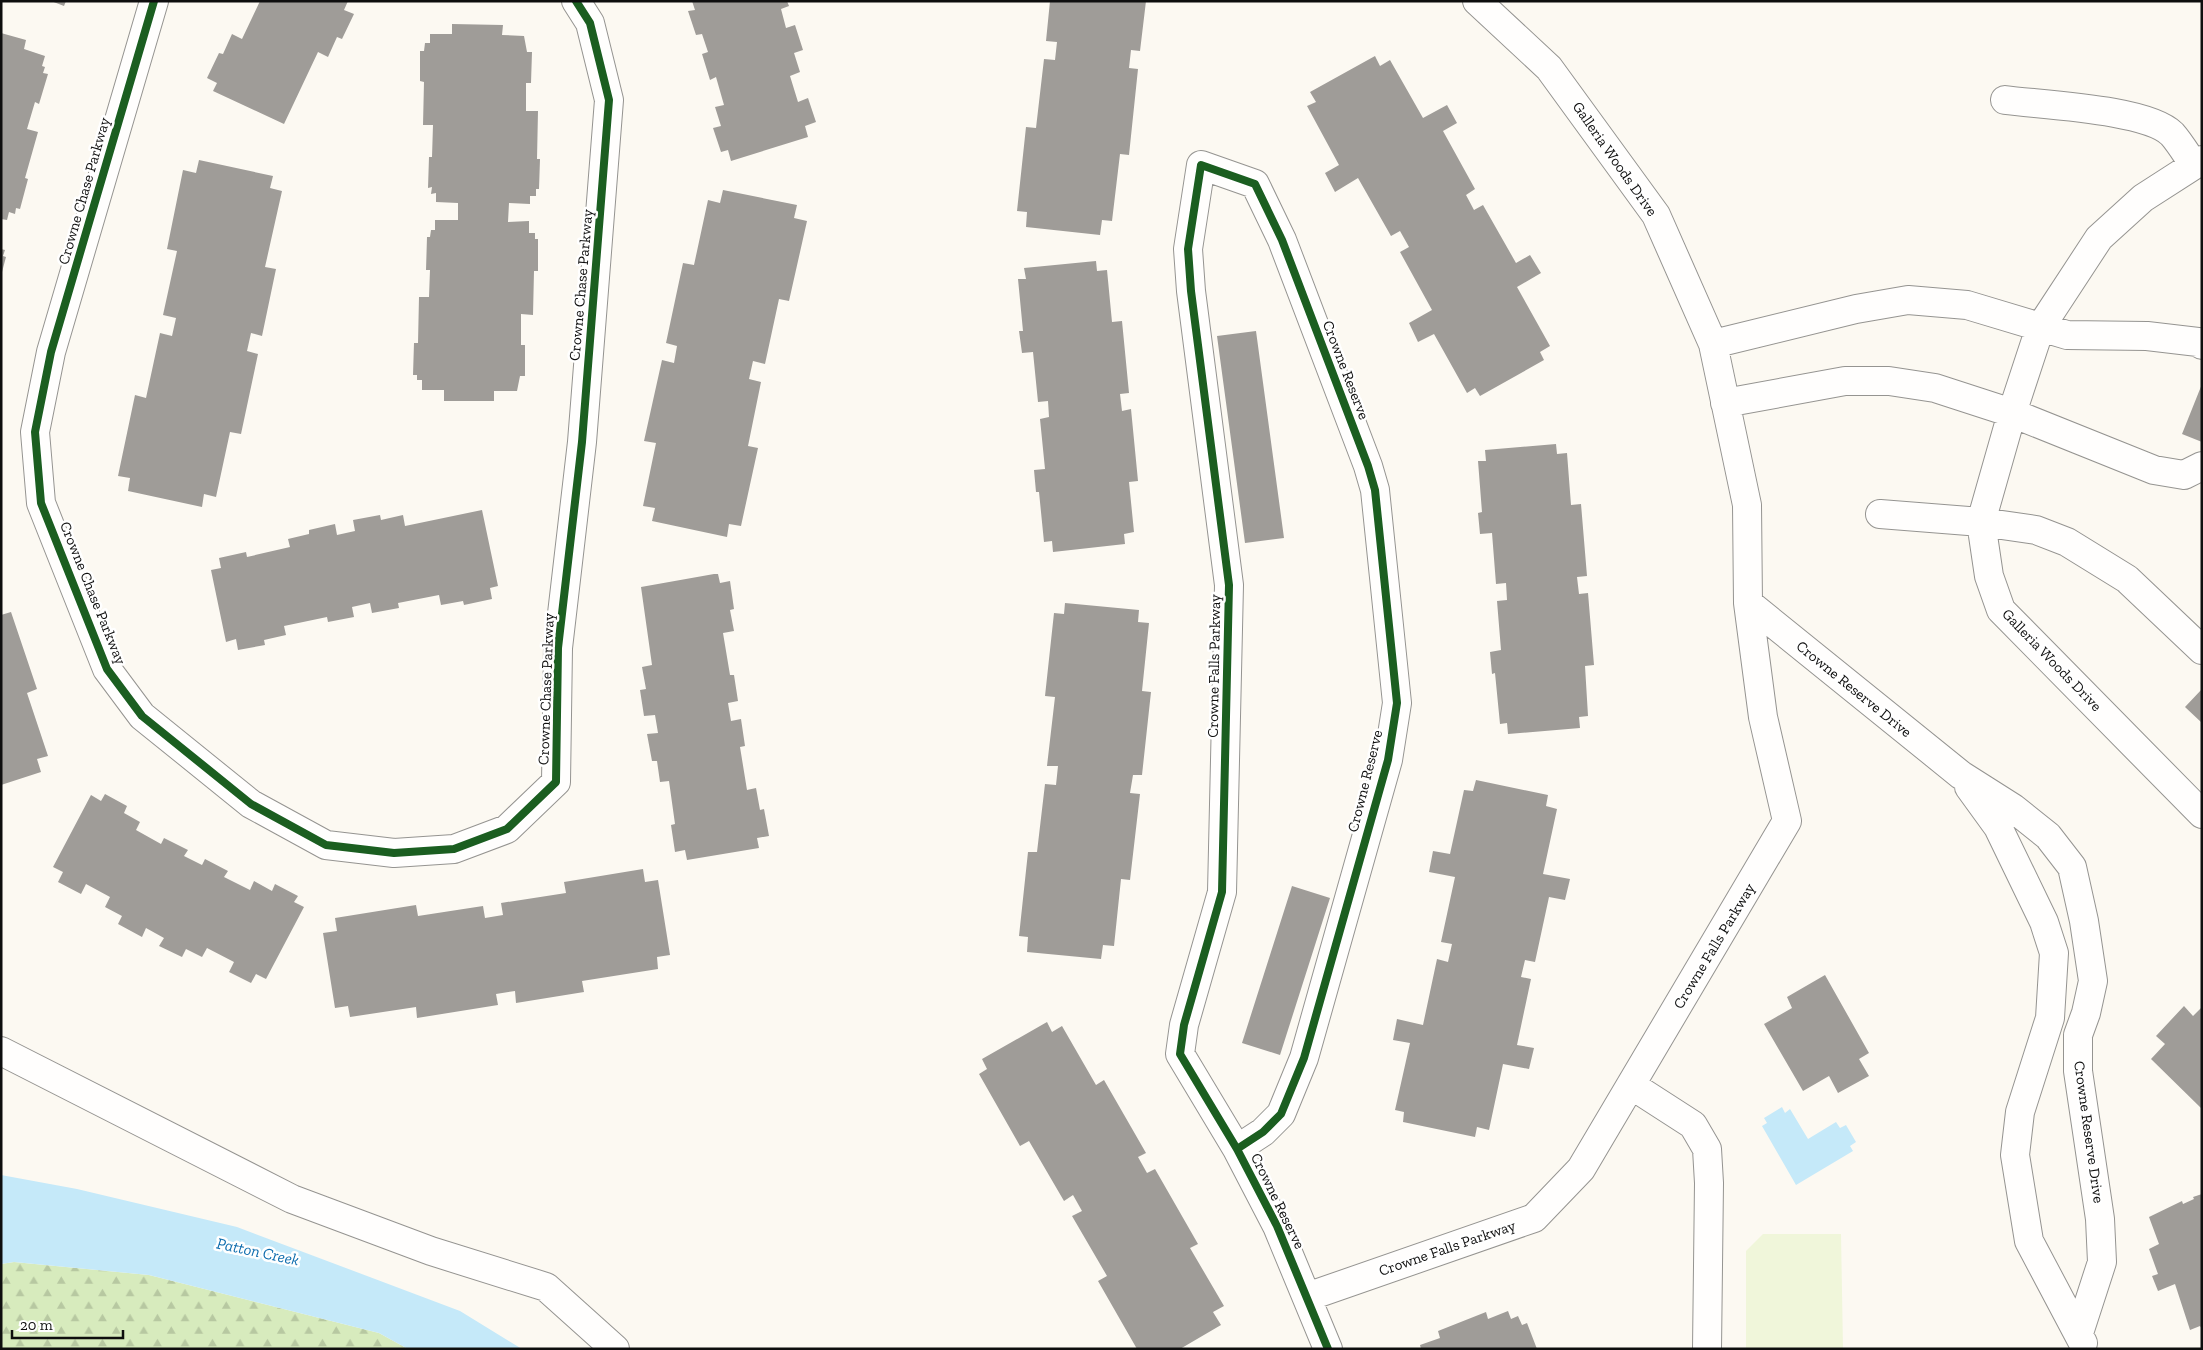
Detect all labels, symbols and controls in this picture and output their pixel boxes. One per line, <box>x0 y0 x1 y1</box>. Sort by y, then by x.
street label: Galleria Woods Drive <box>1569 98 1661 220</box>
street label: Crowne Chase Parkway <box>54 115 114 267</box>
street label: Crowne Chase Parkway <box>565 208 597 362</box>
street label: Crowne Reserve <box>1319 318 1373 422</box>
street label: Crowne Chase Parkway <box>56 519 130 667</box>
street label: Crowne Falls Parkway <box>1204 594 1224 738</box>
street label: Galleria Woods Drive <box>1998 605 2106 715</box>
street label: Crowne Chase Parkway <box>534 612 558 765</box>
street label: Crowne Reserve Drive <box>1793 637 1915 741</box>
street label: Crowne Reserve <box>1344 728 1386 834</box>
street label: Crowne Falls Parkway <box>1669 880 1759 1012</box>
street label: Crowne Reserve Drive <box>2070 1060 2108 1204</box>
street label: Crowne Reserve <box>1247 1150 1309 1252</box>
street label: Crowne Falls Parkway <box>1376 1216 1518 1280</box>
water label: Patton Creek <box>215 1233 301 1269</box>
scale bar <box>12 1308 124 1340</box>
text: 20 m <box>20 1316 53 1334</box>

